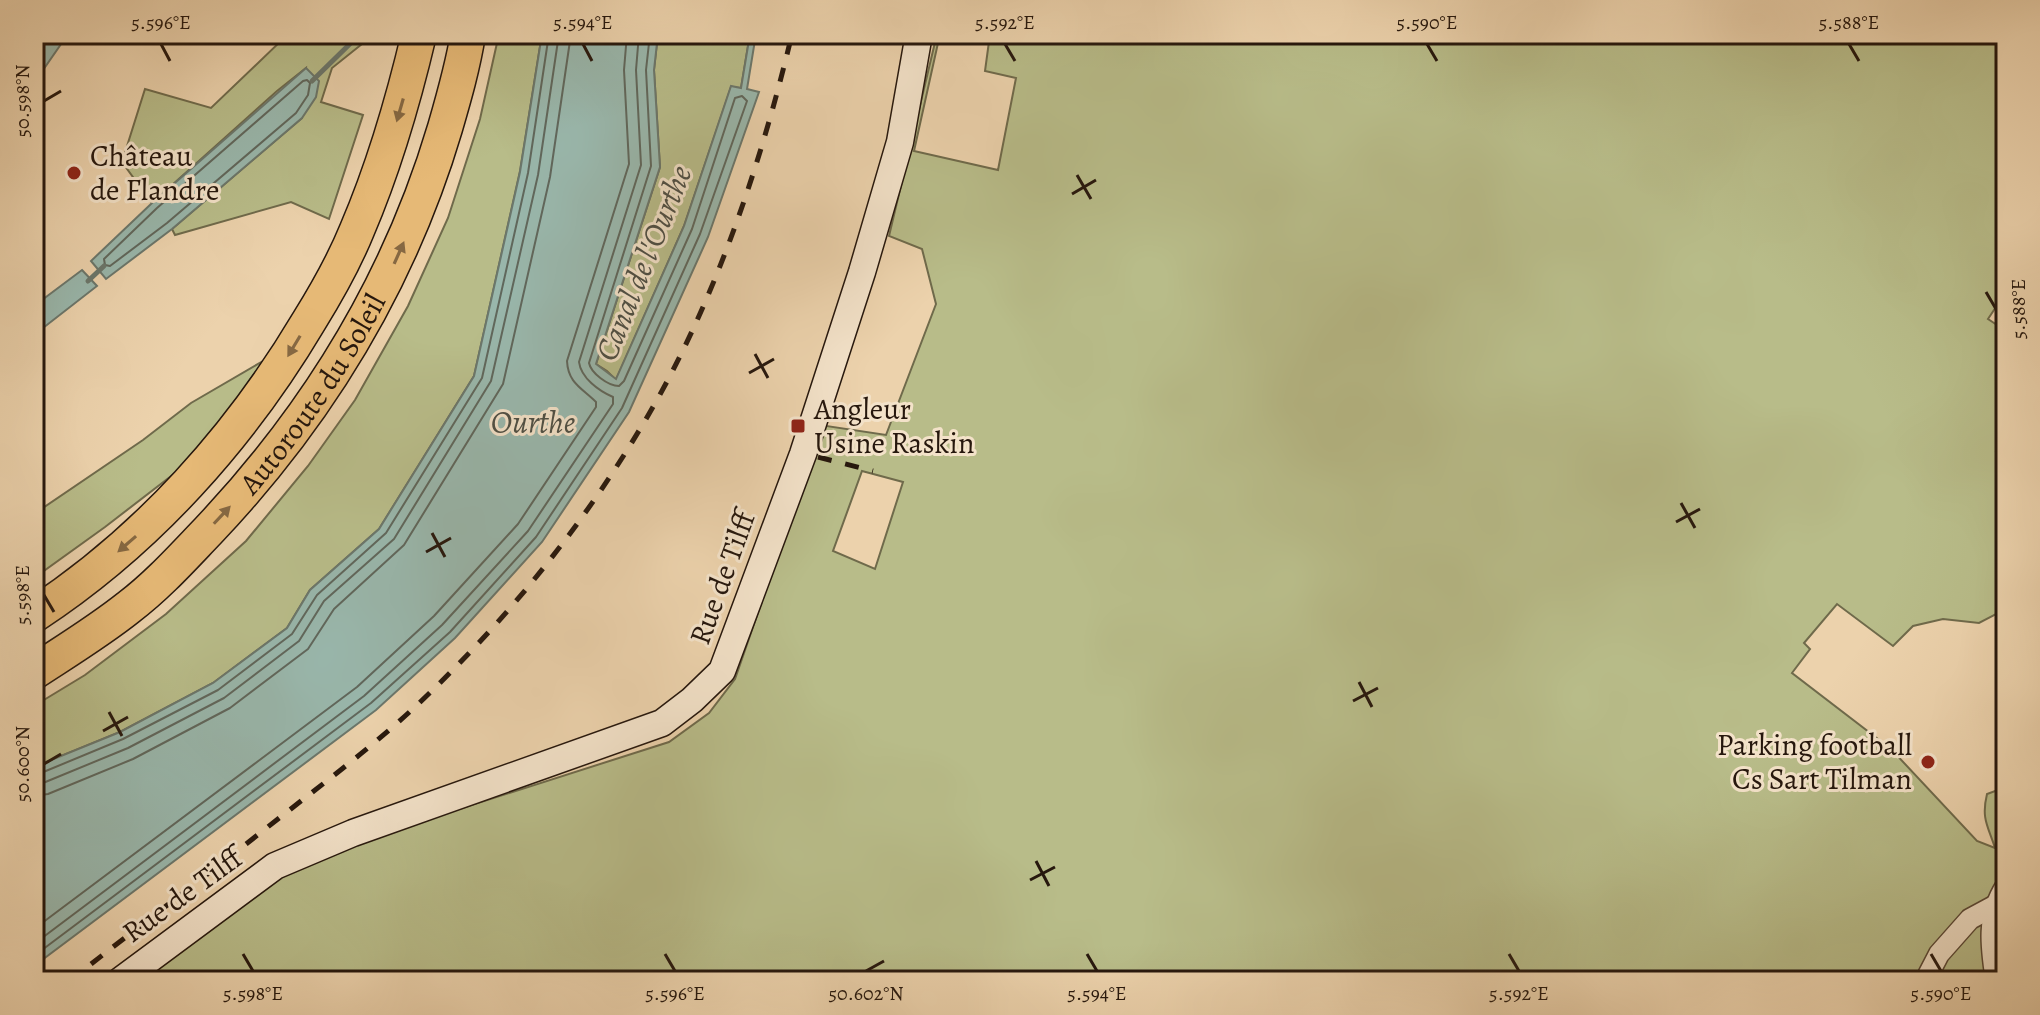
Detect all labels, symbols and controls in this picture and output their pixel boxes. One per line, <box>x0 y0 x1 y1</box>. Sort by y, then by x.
text: 5.596°E <box>131 9 191 36</box>
text: 5.594°E <box>553 9 613 36</box>
text: 5.592°E <box>975 9 1035 36</box>
text: 5.590°E <box>1397 9 1457 36</box>
text: 5.588°E <box>1819 9 1879 36</box>
text: 50.598°N <box>9 64 36 138</box>
one-way arrow <box>394 97 406 122</box>
place label: Château de Flandre <box>90 136 219 210</box>
water label: Canal de l'Ourthe <box>584 159 702 367</box>
marker: Château de Flandre <box>65 164 83 182</box>
one-way arrow <box>392 241 406 265</box>
text: 5.588°E <box>2005 279 2032 339</box>
street label: Autoroute du Soleil <box>229 287 395 503</box>
one-way arrow <box>288 335 302 357</box>
place label: Angleur Usine Raskin <box>813 389 974 463</box>
water label: Ourthe <box>491 400 575 444</box>
marker: Angleur Usine Raskin <box>789 417 807 435</box>
street label: Rue de Tilff <box>679 502 766 650</box>
one-way arrow <box>213 506 231 525</box>
one-way arrow <box>118 535 138 552</box>
text: 5.598°E <box>9 565 36 625</box>
place label: Parking football Cs Sart Tilman <box>1717 725 1912 799</box>
text: 50.600°N <box>9 726 36 802</box>
marker: Parking football Cs Sart Tilman <box>1919 753 1937 771</box>
street label: Rue de Tilff <box>114 836 253 952</box>
text: 5.598°E <box>223 980 283 1007</box>
text: 5.596°E <box>645 980 705 1007</box>
text: 50.602°N <box>828 980 904 1007</box>
text: 5.594°E <box>1067 980 1127 1007</box>
text: 5.592°E <box>1489 980 1549 1007</box>
text: 5.590°E <box>1911 980 1971 1007</box>

